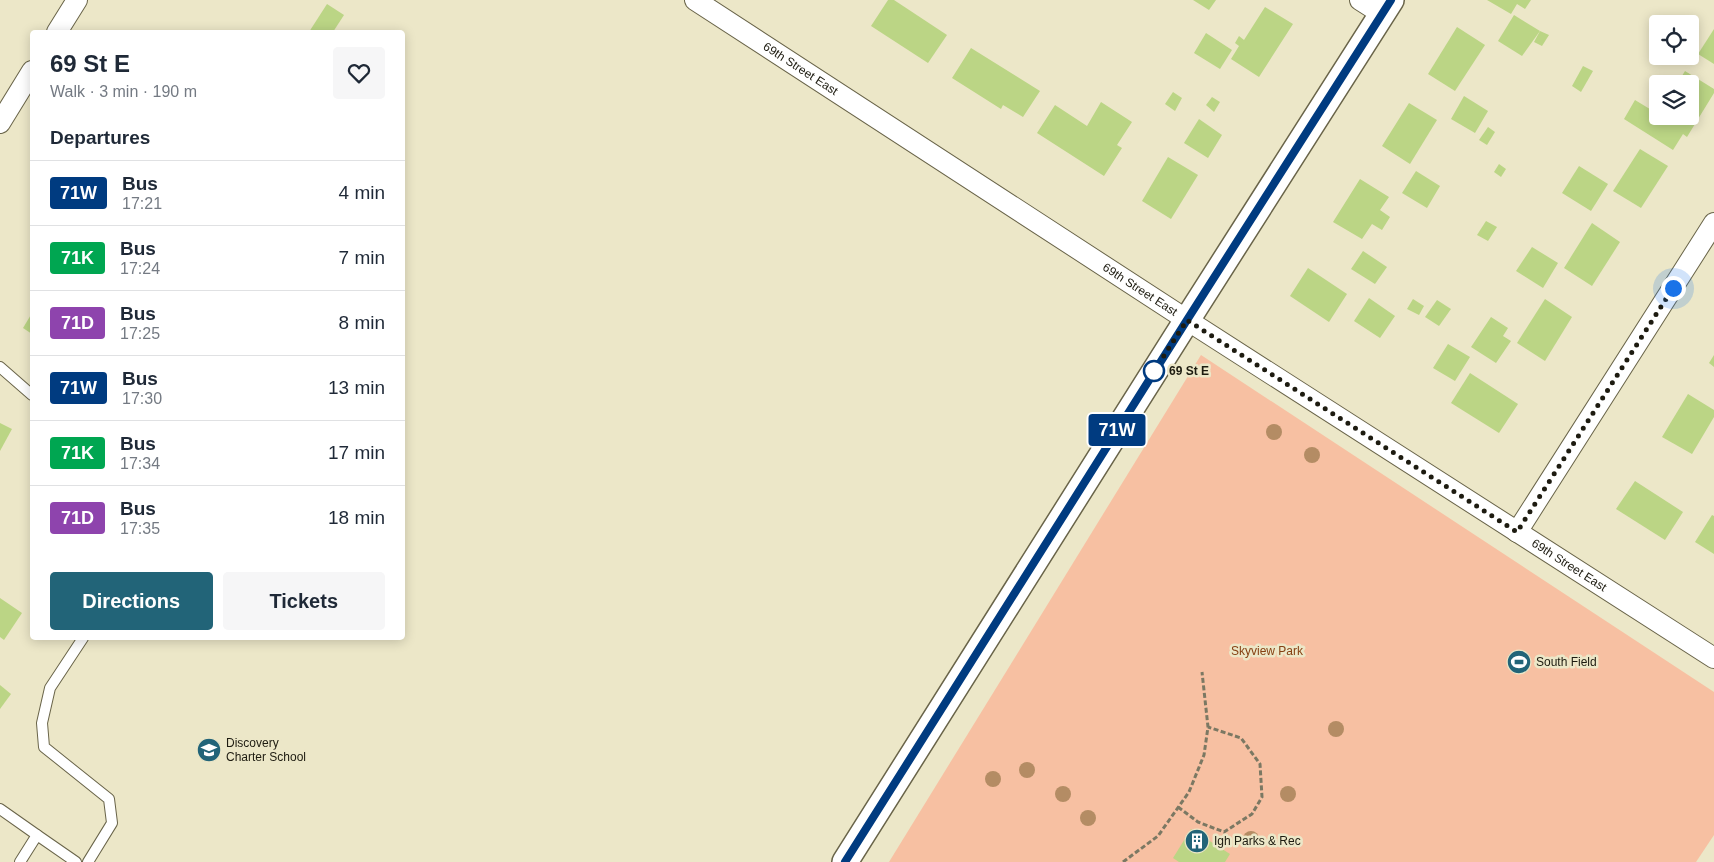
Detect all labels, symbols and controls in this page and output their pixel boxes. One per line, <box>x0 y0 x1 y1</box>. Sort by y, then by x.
map controls <box>1649 15 1699 125</box>
button: locate <box>1649 15 1699 65</box>
street label: 69th Street East <box>761 39 841 98</box>
button: heart <box>333 47 385 99</box>
text: 69 St E <box>50 50 130 77</box>
button: layers <box>1649 75 1699 125</box>
text: Walk · 3 min · 190 m <box>50 83 197 100</box>
text: Departures <box>50 127 150 148</box>
text: Bus <box>122 173 158 194</box>
text: 4 min <box>339 182 385 203</box>
text: 71W <box>60 183 97 203</box>
text: 17:21 <box>122 195 162 212</box>
text: Bus <box>120 238 156 259</box>
text: 7 min <box>339 247 385 268</box>
text: 71K <box>61 248 94 268</box>
text: 17:24 <box>120 260 160 277</box>
street label: 69th Street East <box>1100 260 1181 319</box>
your location <box>1661 276 1686 301</box>
text: Bus <box>120 303 156 324</box>
text: 8 min <box>339 312 385 333</box>
text: 71D <box>61 313 94 333</box>
text: 17:25 <box>120 325 160 342</box>
marker: 69 St E <box>1143 360 1165 382</box>
place label: 69 St E <box>1169 364 1209 378</box>
text: Bus <box>122 368 158 389</box>
text: 13 min <box>328 377 385 398</box>
text: 71W <box>60 378 97 398</box>
text: 17:30 <box>122 390 162 407</box>
line badge: 71W <box>1088 414 1146 446</box>
text: 71W <box>1098 420 1136 440</box>
text: Bus <box>120 433 156 454</box>
text: 17 min <box>328 442 385 463</box>
text: 71K <box>61 443 94 463</box>
text: 17:34 <box>120 455 160 472</box>
text: Bus <box>120 498 156 519</box>
text: 18 min <box>328 507 385 528</box>
text: 71D <box>61 508 94 528</box>
text: 17:35 <box>120 520 160 537</box>
street label: 69th Street East <box>1529 536 1610 595</box>
button: Directions <box>50 572 213 630</box>
button: Tickets <box>223 572 385 630</box>
park label: Skyview Park <box>1231 644 1304 658</box>
sports icon: South Field <box>1506 649 1532 675</box>
place label: South Field <box>1536 655 1597 669</box>
place label: Discovery Charter School <box>226 736 306 764</box>
school or university icon: Discovery Charter School <box>196 737 222 763</box>
building icon: Igh Parks & Rec <box>1184 828 1210 854</box>
place label: Igh Parks & Rec <box>1214 834 1301 848</box>

